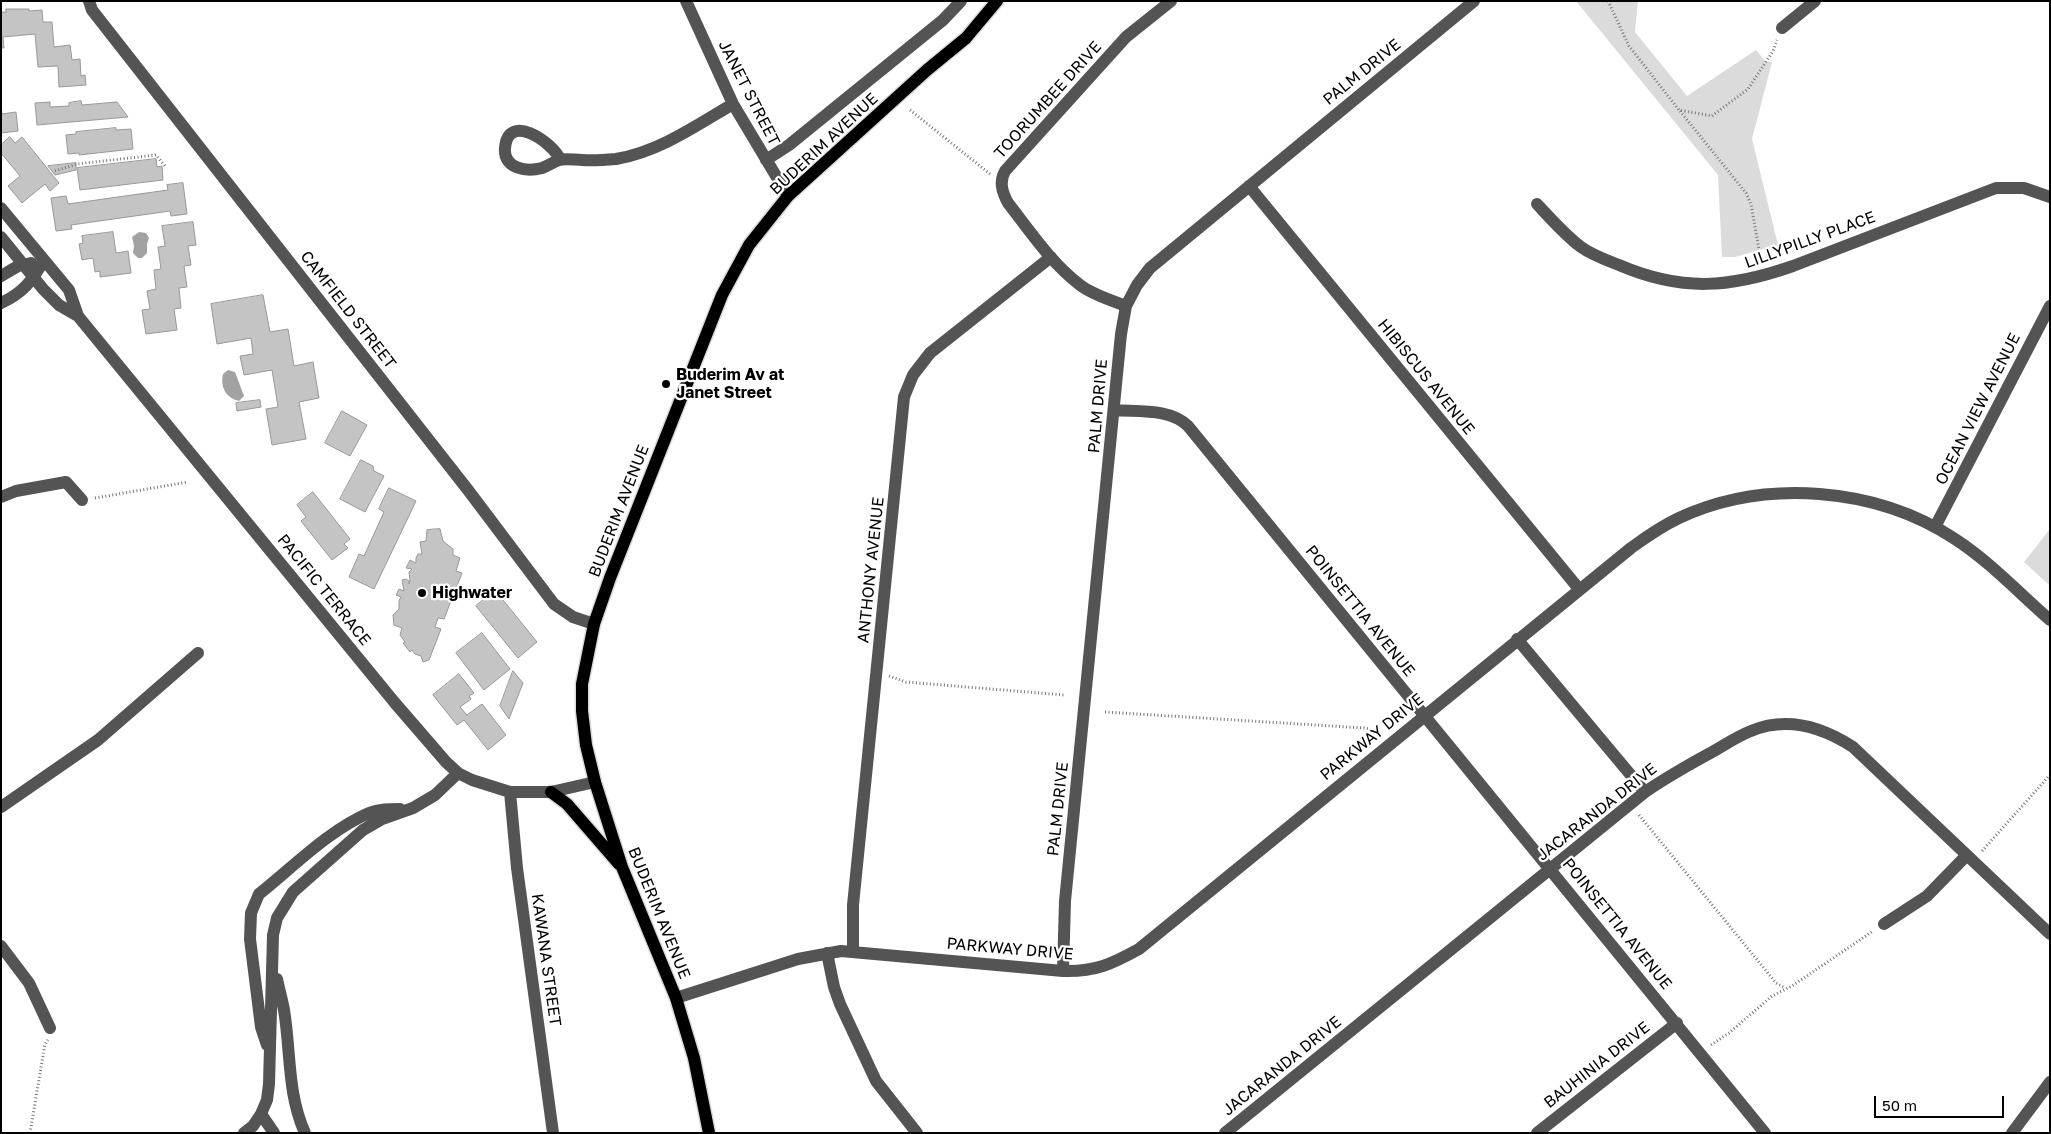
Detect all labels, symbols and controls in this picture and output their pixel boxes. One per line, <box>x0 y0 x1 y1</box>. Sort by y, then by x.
street label: PALM DRIVE <box>1319 35 1405 109</box>
street label: JANET STREET <box>714 37 784 149</box>
street label: TOORUMBEE DRIVE <box>990 37 1106 163</box>
street label: BUDERIM AVENUE <box>766 89 882 199</box>
street label: LILLYPILLY PLACE <box>1742 207 1878 273</box>
street label: CAMFIELD STREET <box>296 247 400 373</box>
street label: HIBISCUS AVENUE <box>1373 315 1479 439</box>
street label: OCEAN VIEW AVENUE <box>1931 330 2025 488</box>
street label: PALM DRIVE <box>1084 358 1112 454</box>
place label: Buderim Av at Janet Street <box>676 365 784 403</box>
marker: Buderim Av at Janet Street <box>660 378 672 390</box>
street label: BUDERIM AVENUE <box>585 442 653 580</box>
street label: ANTHONY AVENUE <box>854 496 888 644</box>
street label: PACIFIC TERRACE <box>273 531 375 649</box>
street label: POINSETTIA AVENUE <box>1301 542 1419 680</box>
place label: Highwater <box>432 583 512 603</box>
marker: Highwater <box>416 587 428 599</box>
street label: PARKWAY DRIVE <box>1316 689 1428 785</box>
street label: JACARANDA DRIVE <box>1533 759 1661 865</box>
street label: PALM DRIVE <box>1044 761 1072 857</box>
street label: BUDERIM AVENUE <box>624 844 694 982</box>
street label: POINSETTIA AVENUE <box>1558 855 1676 993</box>
street label: KAWANA STREET <box>527 893 565 1027</box>
street label: PARKWAY DRIVE <box>946 934 1074 964</box>
street label: JACARANDA DRIVE <box>1219 1012 1345 1120</box>
street label: BAUHINIA DRIVE <box>1540 1018 1654 1112</box>
scale bar <box>1876 1086 2006 1118</box>
text: 50 m <box>1882 1096 1917 1114</box>

